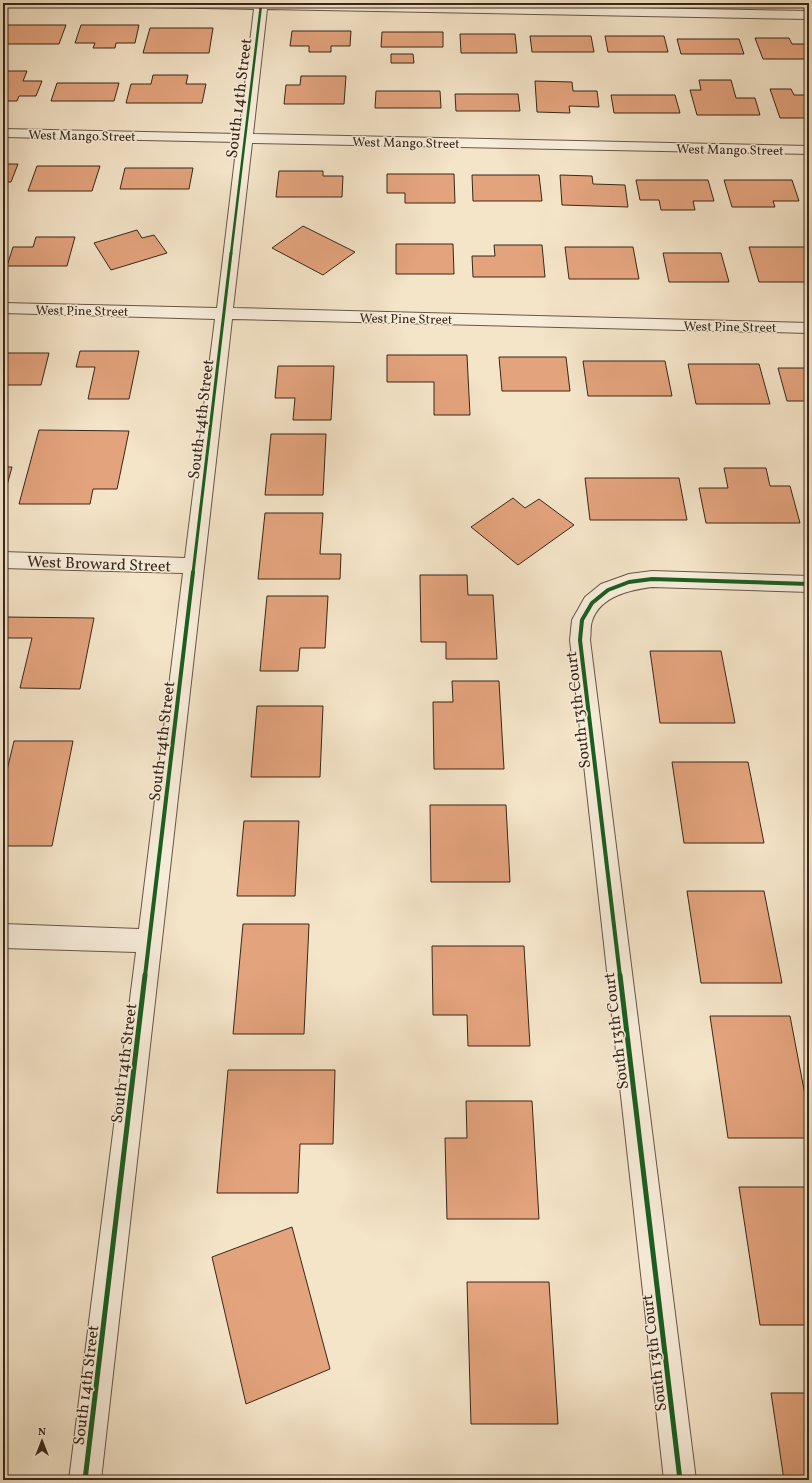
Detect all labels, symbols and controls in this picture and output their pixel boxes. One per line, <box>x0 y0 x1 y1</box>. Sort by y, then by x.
street label: South 14th Street <box>222 37 258 160</box>
street label: West Mango Street <box>28 127 136 147</box>
street label: West Mango Street <box>352 134 460 154</box>
street label: West Mango Street <box>676 141 784 161</box>
street label: West Pine Street <box>35 302 129 322</box>
street label: West Pine Street <box>359 310 453 330</box>
street label: West Pine Street <box>683 318 777 338</box>
street label: South 14th Street <box>184 358 220 481</box>
street label: West Broward Street <box>26 551 172 579</box>
street label: South 13th Court <box>561 650 597 770</box>
street label: South 14th Street <box>145 680 181 803</box>
street label: South 13th Court <box>599 971 635 1091</box>
street label: South 14th Street <box>107 1002 143 1125</box>
street label: South 13th Court <box>637 1293 673 1413</box>
street label: South 14th Street <box>69 1324 105 1447</box>
north arrow <box>22 1421 62 1461</box>
text: N <box>38 1425 46 1440</box>

